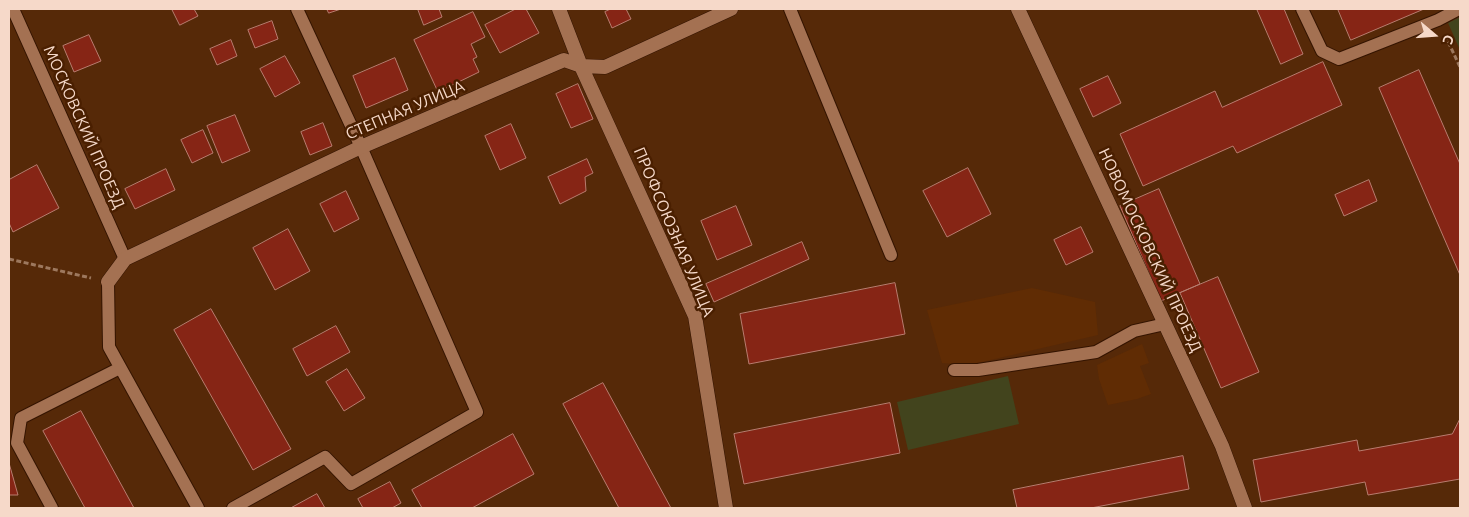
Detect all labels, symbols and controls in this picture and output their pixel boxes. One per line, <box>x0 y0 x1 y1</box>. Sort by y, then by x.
north arrow <box>1409 10 1459 60</box>
text: С <box>1439 33 1457 46</box>
street label: МОСКОВСКИЙ ПРОЕЗД <box>39 43 129 211</box>
street label: СТЕПНАЯ УЛИЦА <box>343 76 467 144</box>
street label: ПРОФСОЮЗНАЯ УЛИЦА <box>630 144 718 320</box>
street label: НОВОМОСКОВСКИЙ ПРОЕЗД <box>1094 145 1206 355</box>

